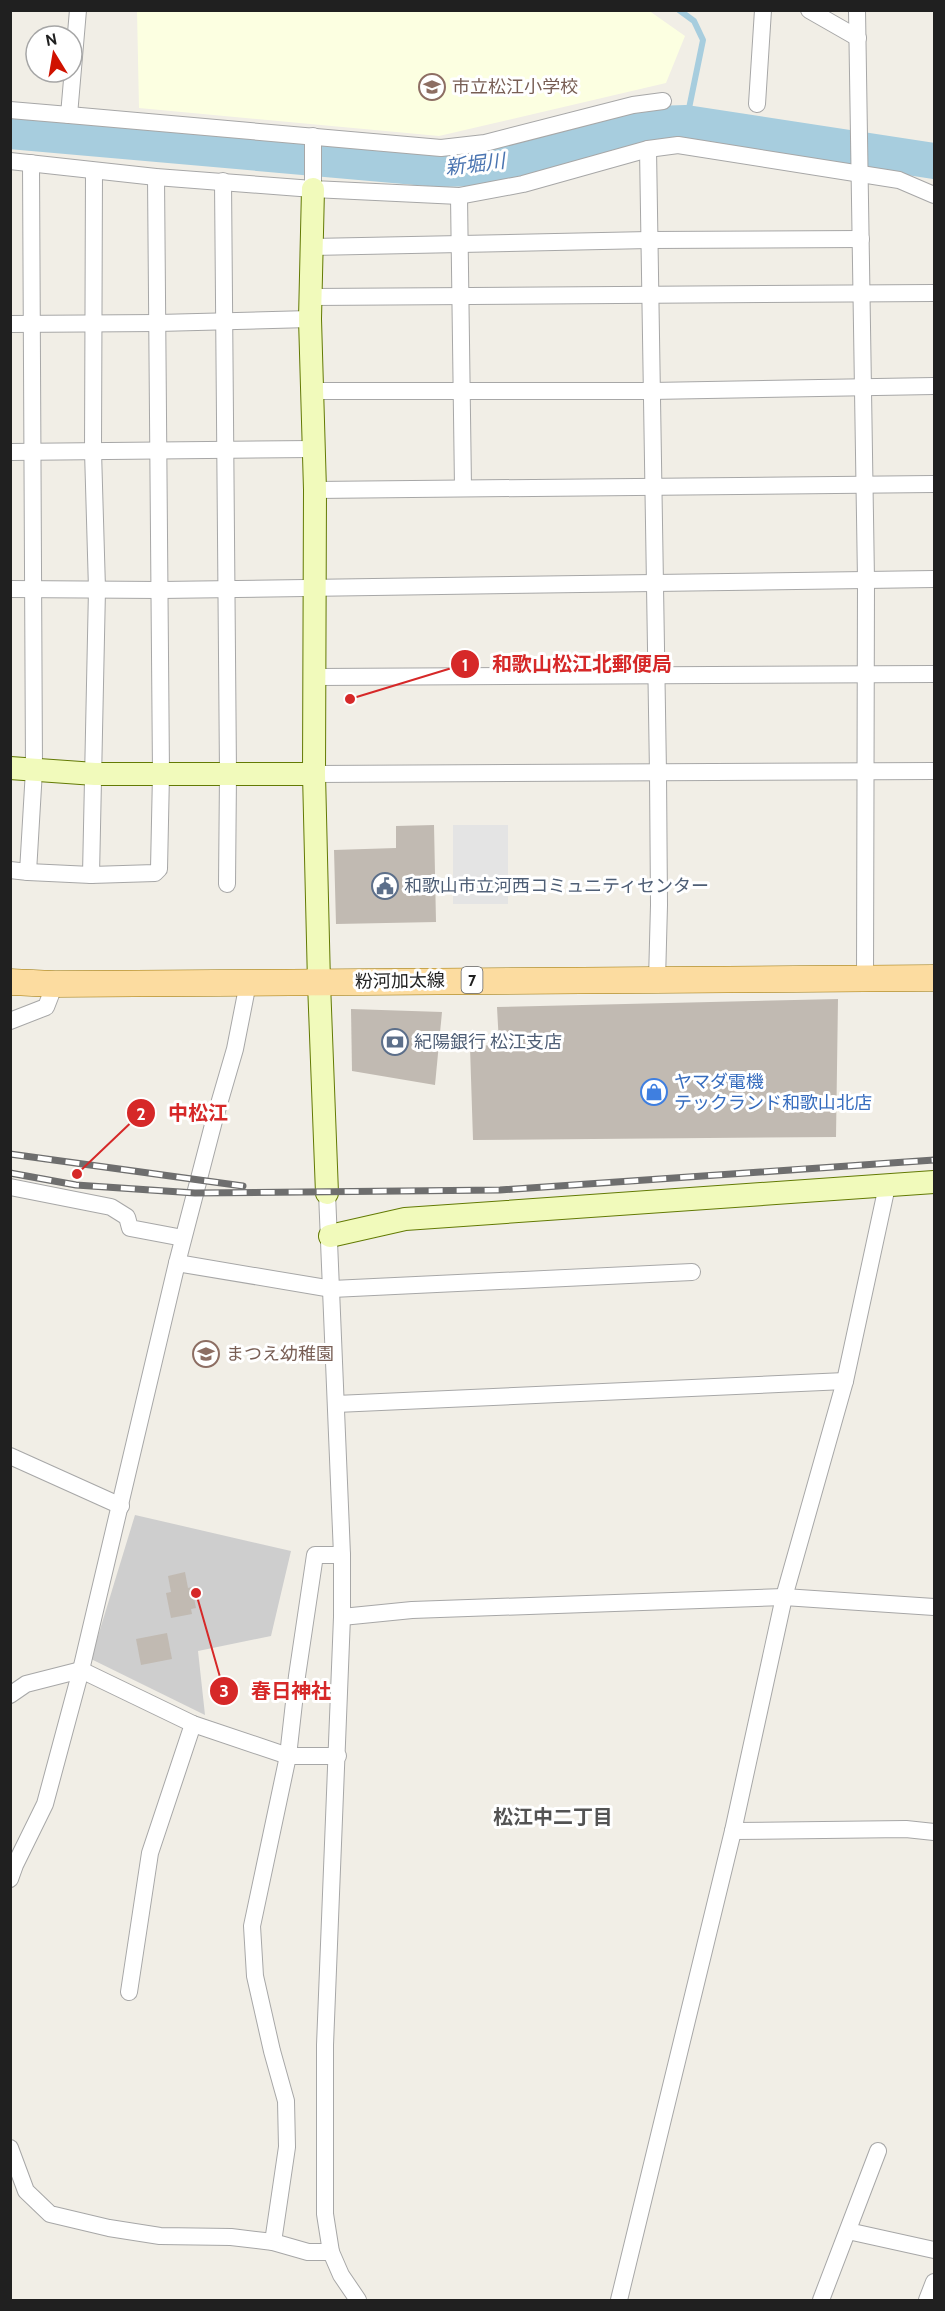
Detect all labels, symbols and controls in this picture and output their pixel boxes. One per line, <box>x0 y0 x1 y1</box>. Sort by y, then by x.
north arrow <box>24 24 84 84</box>
text: N <box>44 29 59 50</box>
school or university icon: 市立松江小学校 <box>417 72 447 102</box>
place label: 市立松江小学校 <box>452 76 578 98</box>
water label: 新堀川 <box>444 148 508 180</box>
callout: 和歌山松江北郵便局 <box>450 645 684 683</box>
text: 和歌山松江北郵便局 <box>492 652 672 676</box>
text: 1 <box>462 654 468 676</box>
public building icon: 和歌山市立河西コミュニティセンター <box>370 871 400 901</box>
place label: 和歌山市立河西コミュニティセンター <box>404 875 709 897</box>
road number: 7 <box>462 967 482 993</box>
street label: 粉河加太線 <box>355 969 445 993</box>
bank icon: 紀陽銀行 松江支店 <box>380 1027 410 1057</box>
place label: 紀陽銀行 松江支店 <box>414 1031 562 1053</box>
place label: ヤマダ電機 テックランド和歌山北店 <box>674 1071 872 1114</box>
shop icon: ヤマダ電機 テックランド和歌山北店 <box>639 1077 669 1107</box>
callout: 中松江 <box>126 1094 240 1132</box>
text: 中松江 <box>168 1101 228 1125</box>
text: 2 <box>136 1103 146 1125</box>
school or university icon: まつえ幼稚園 <box>191 1339 221 1369</box>
place label: まつえ幼稚園 <box>226 1343 334 1365</box>
callout: 春日神社 <box>209 1672 343 1710</box>
text: 春日神社 <box>251 1679 331 1703</box>
text: 3 <box>219 1680 229 1702</box>
district label: 松江中二丁目 <box>493 1805 613 1829</box>

